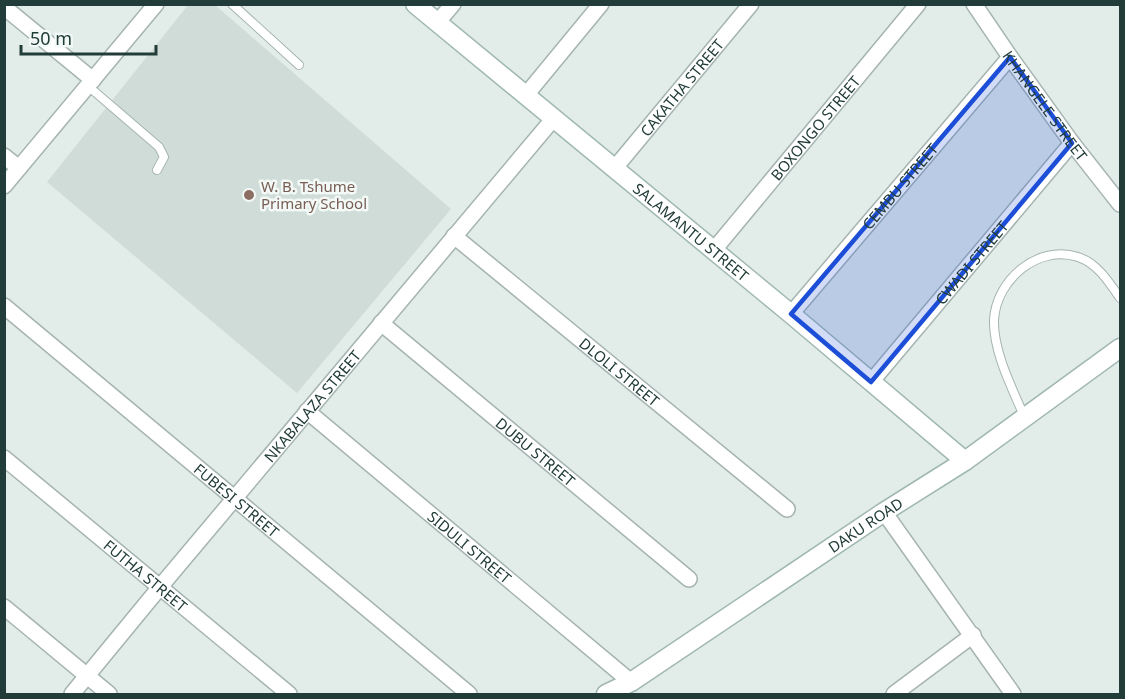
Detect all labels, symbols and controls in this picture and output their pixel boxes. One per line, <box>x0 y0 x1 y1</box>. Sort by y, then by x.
scale bar <box>21 18 156 56</box>
text: 50 m <box>30 26 72 50</box>
street label: CAKATHA STREET <box>635 34 728 140</box>
street label: KHANGELE STREET <box>998 46 1093 165</box>
street label: BOXONGO STREET <box>766 71 865 184</box>
street label: CEMBU STREET <box>858 138 943 233</box>
place label: W. B. Tshume Primary School <box>261 176 367 213</box>
street label: SALAMANTU STREET <box>629 178 754 286</box>
marker: W. B. Tshume Primary School <box>242 188 256 202</box>
street label: CWADI STREET <box>930 216 1013 309</box>
street label: DLOLI STREET <box>575 333 664 411</box>
street label: NKABALAZA STREET <box>259 345 365 466</box>
street label: DUBU STREET <box>492 413 580 491</box>
street label: FUBESI STREET <box>190 459 284 542</box>
street label: DAKU ROAD <box>824 493 907 557</box>
street label: SIDULI STREET <box>424 506 516 588</box>
street label: FUTHA STREET <box>100 535 192 616</box>

